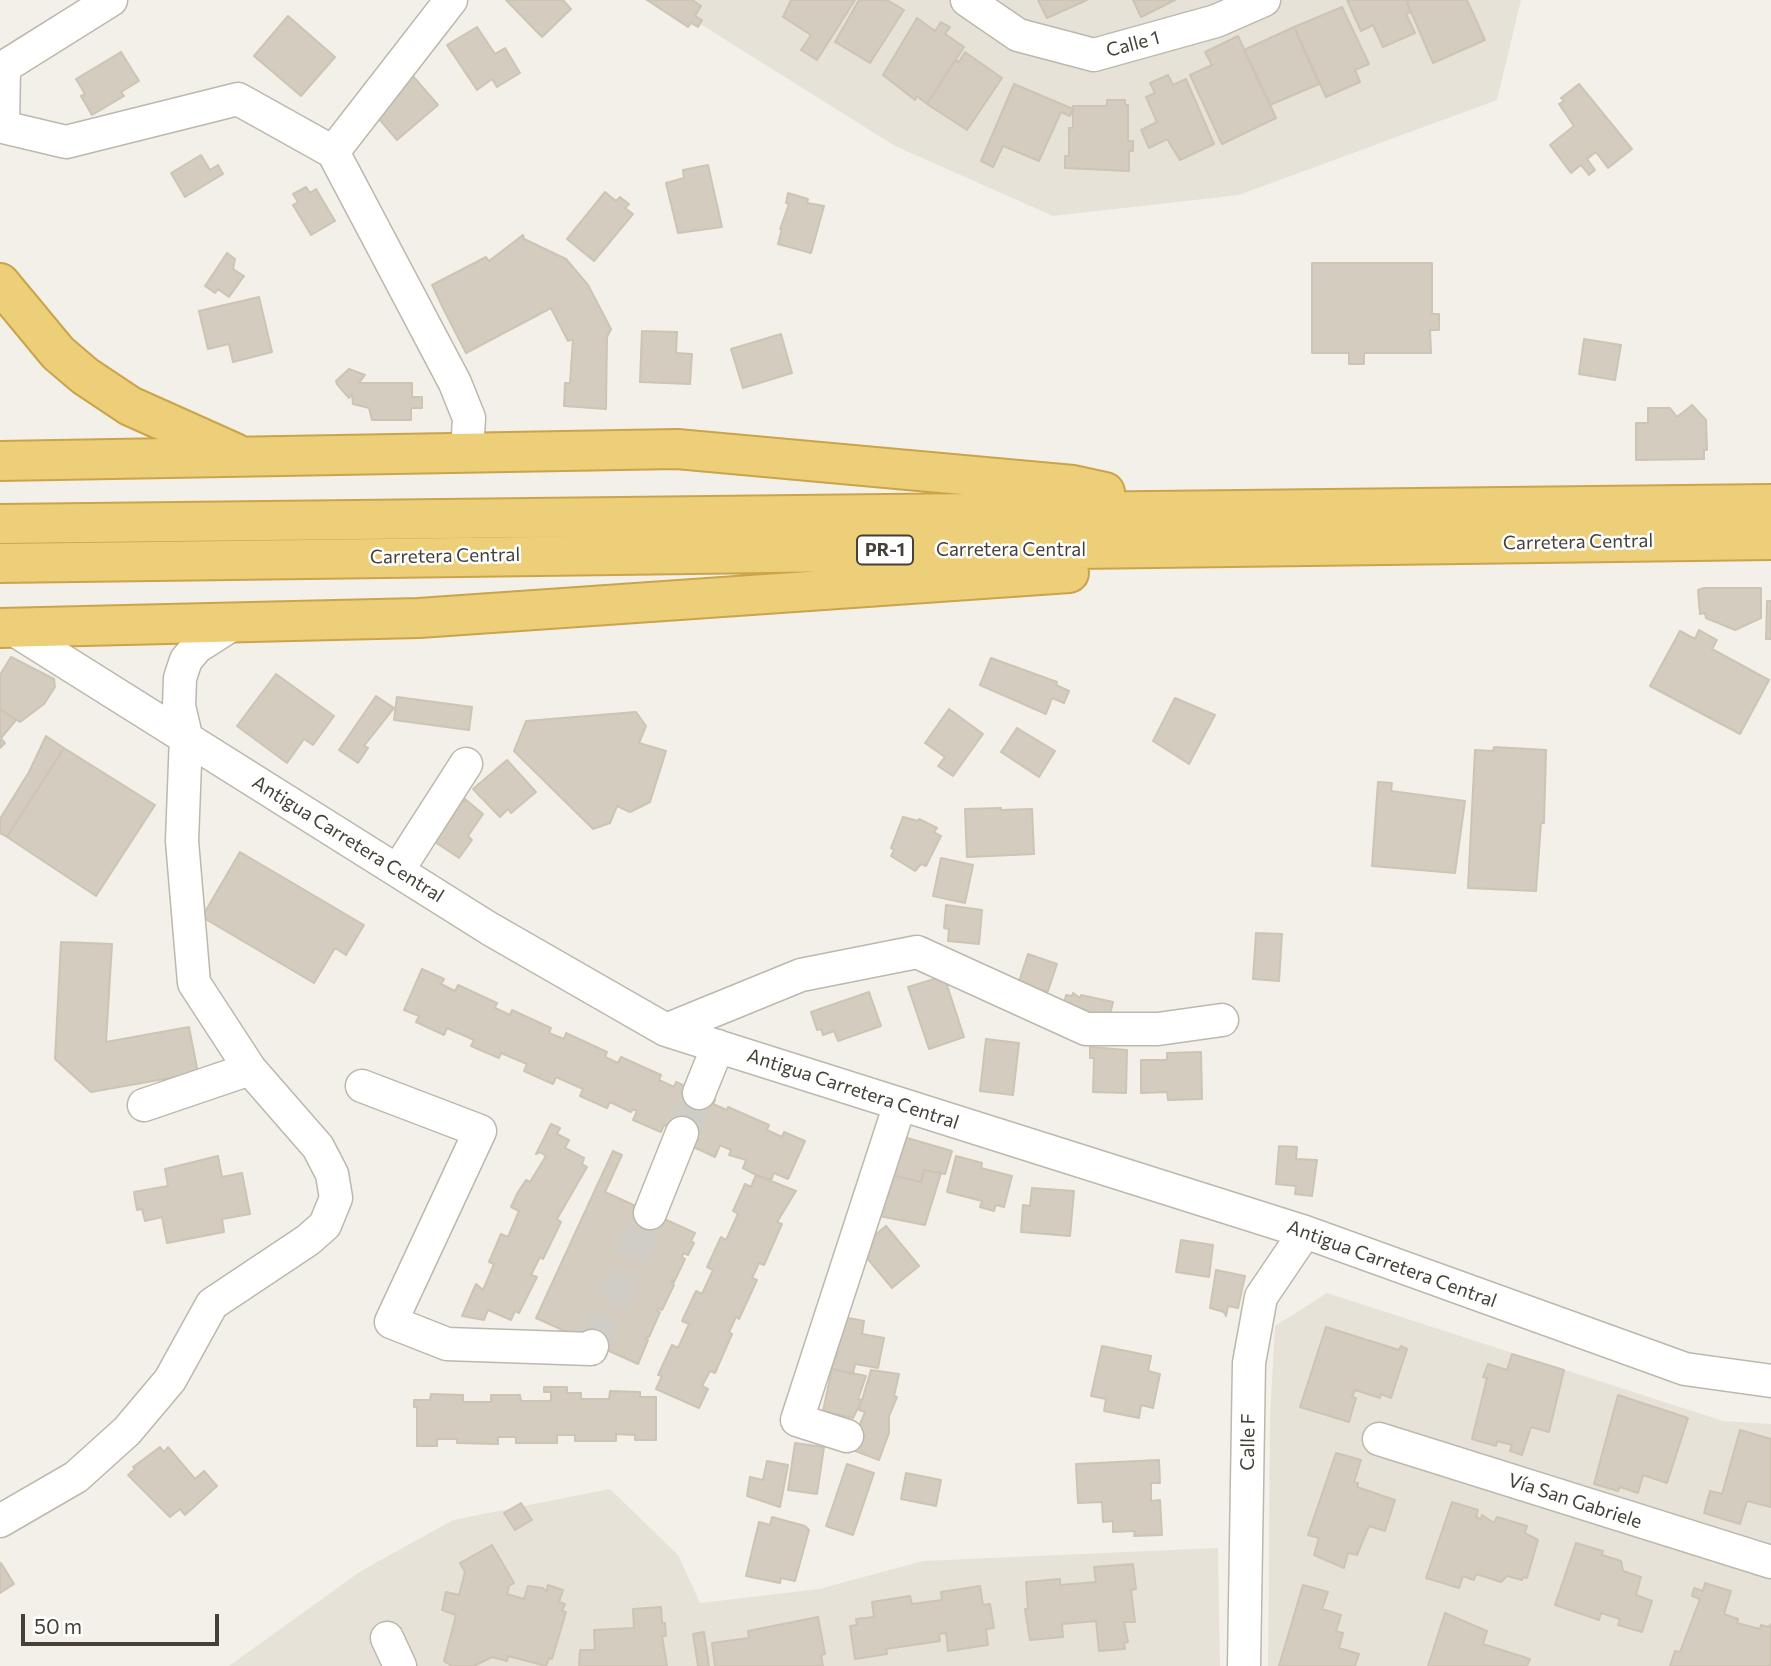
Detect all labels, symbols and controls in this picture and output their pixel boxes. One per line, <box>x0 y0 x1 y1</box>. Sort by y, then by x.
street label: Calle 1 <box>1104 26 1162 62</box>
street label: Carretera Central <box>1503 529 1653 555</box>
road number: PR-1 <box>857 536 913 564</box>
street label: Carretera Central <box>936 539 1086 561</box>
street label: Carretera Central <box>370 543 520 569</box>
street label: Antigua Carretera Central <box>248 771 448 907</box>
street label: Antigua Carretera Central <box>744 1044 962 1134</box>
street label: Antigua Carretera Central <box>1284 1215 1500 1313</box>
street label: Calle F <box>1236 1413 1260 1471</box>
street label: Vía San Gabriele <box>1505 1469 1645 1533</box>
scale bar <box>24 1600 222 1644</box>
text: 50 m <box>34 1613 82 1638</box>

